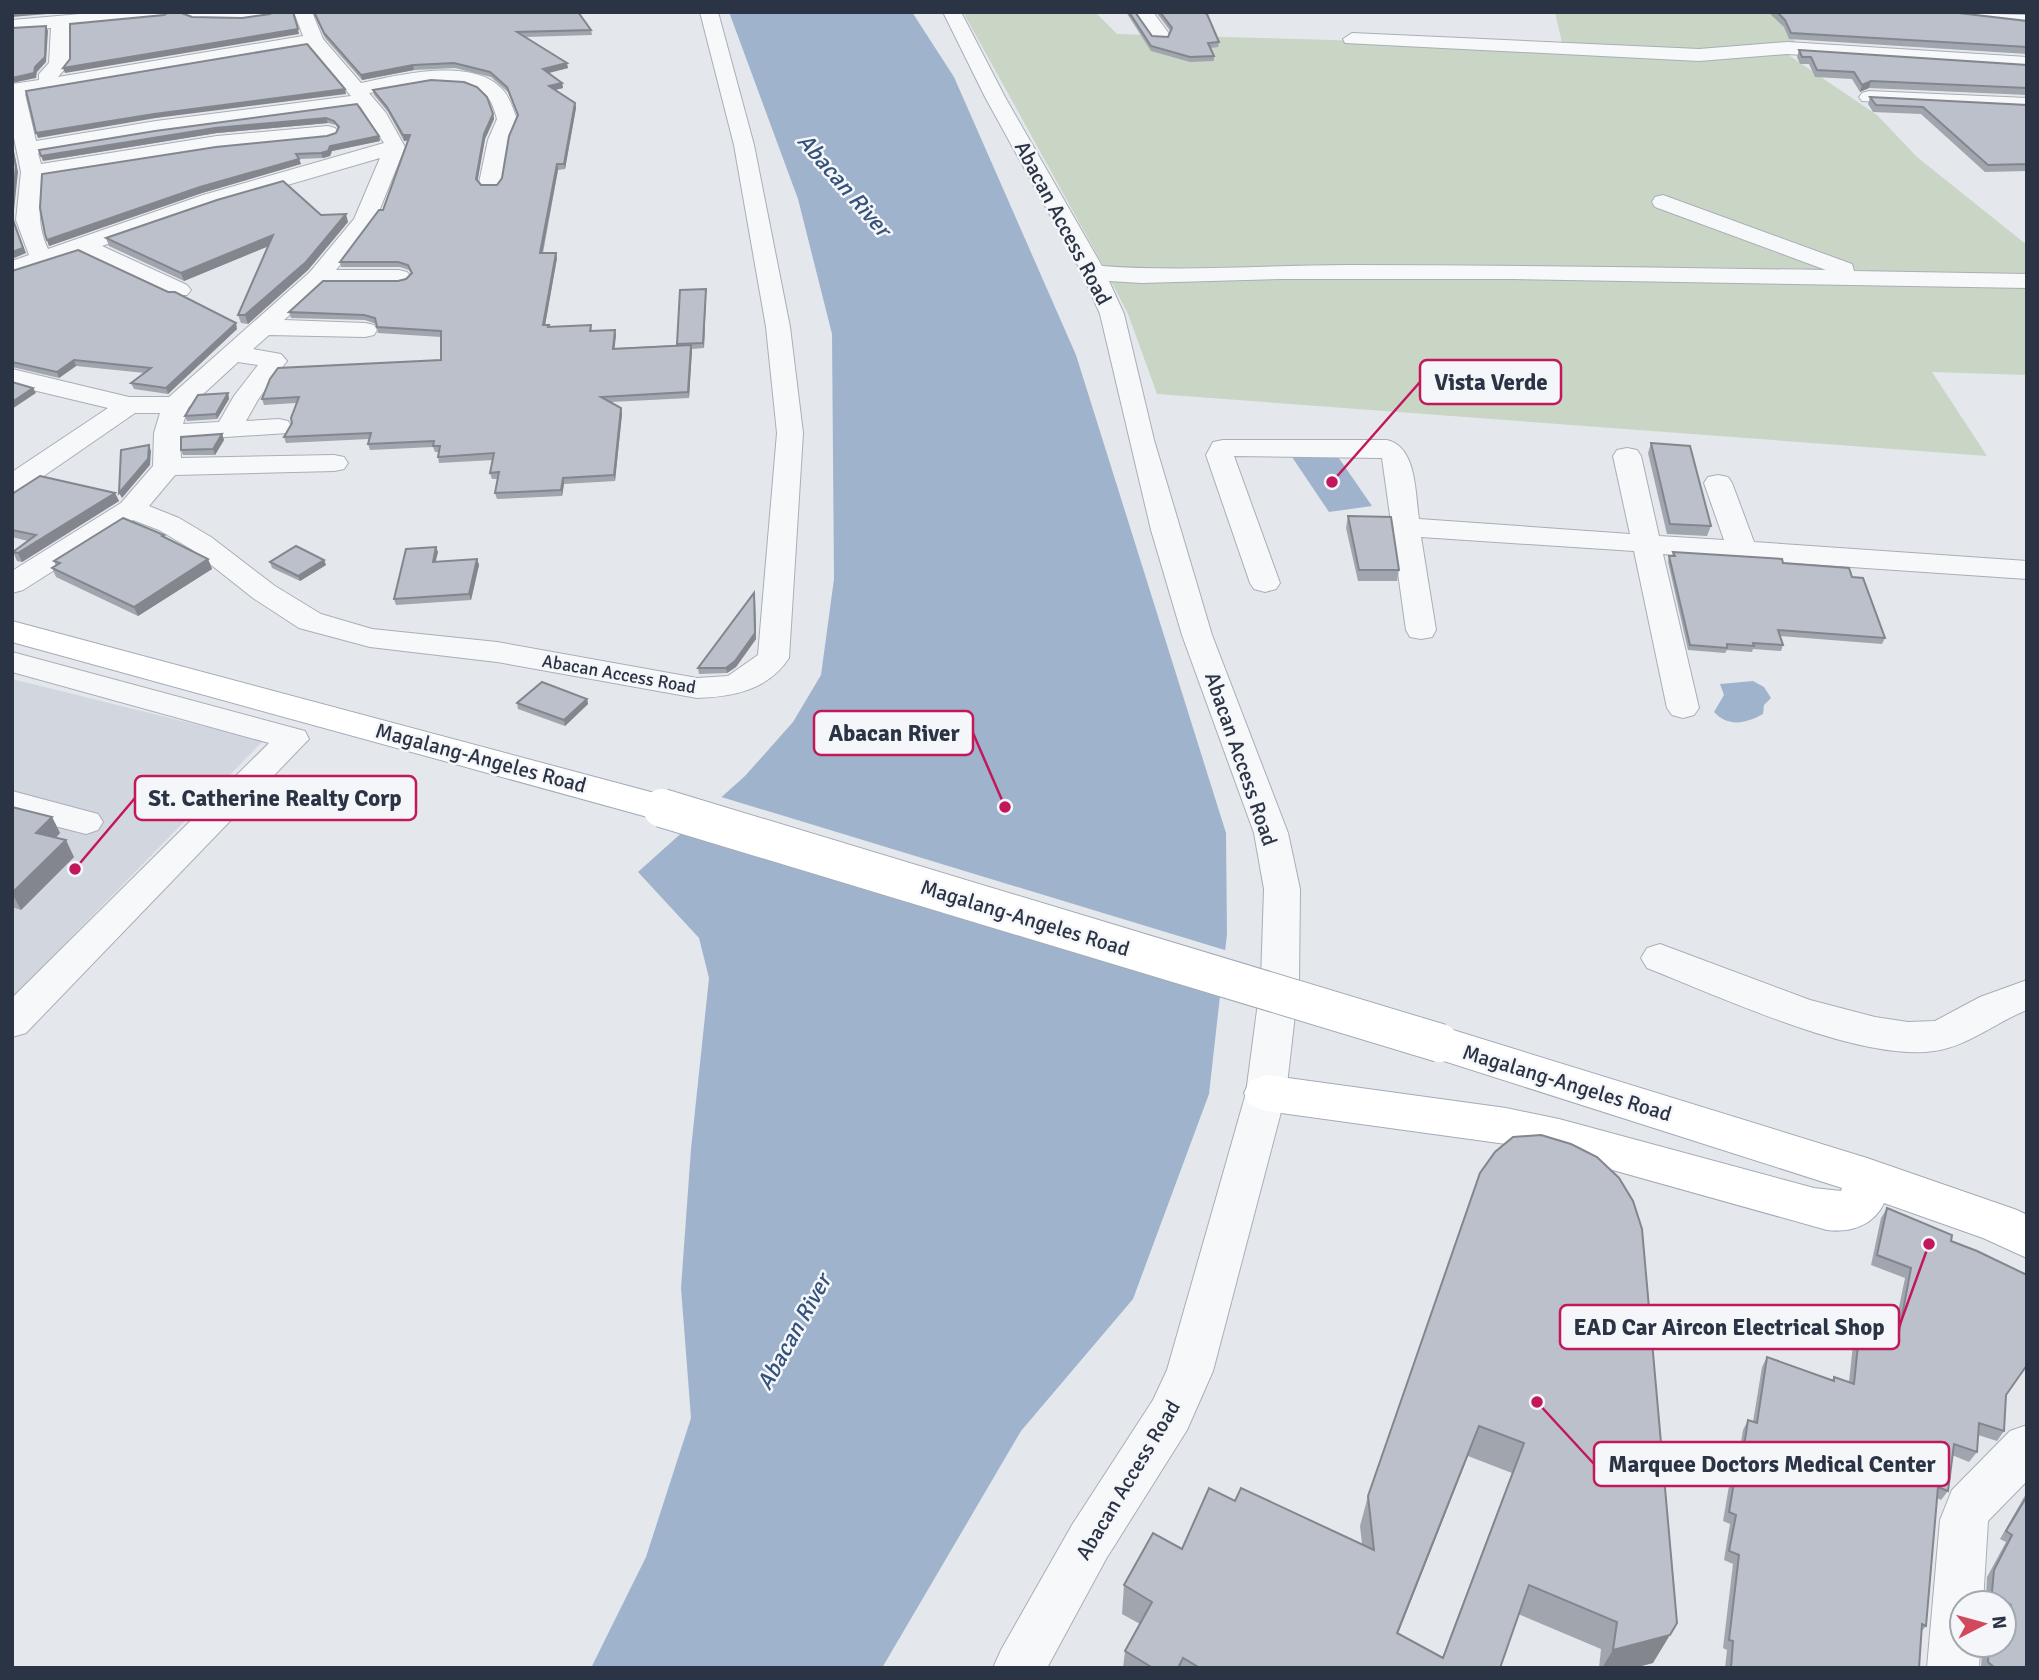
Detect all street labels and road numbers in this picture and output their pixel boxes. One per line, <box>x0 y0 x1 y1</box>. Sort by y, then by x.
street label: Abacan Access Road <box>1009 137 1117 309</box>
street label: Abacan Access Road <box>540 650 698 698</box>
street label: Abacan Access Road <box>1199 669 1283 849</box>
street label: Magalang-Angeles Road <box>373 717 589 799</box>
street label: Magalang-Angeles Road <box>917 874 1133 962</box>
street label: Magalang-Angeles Road <box>1459 1039 1675 1127</box>
street label: Abacan Access Road <box>1070 1395 1186 1565</box>

